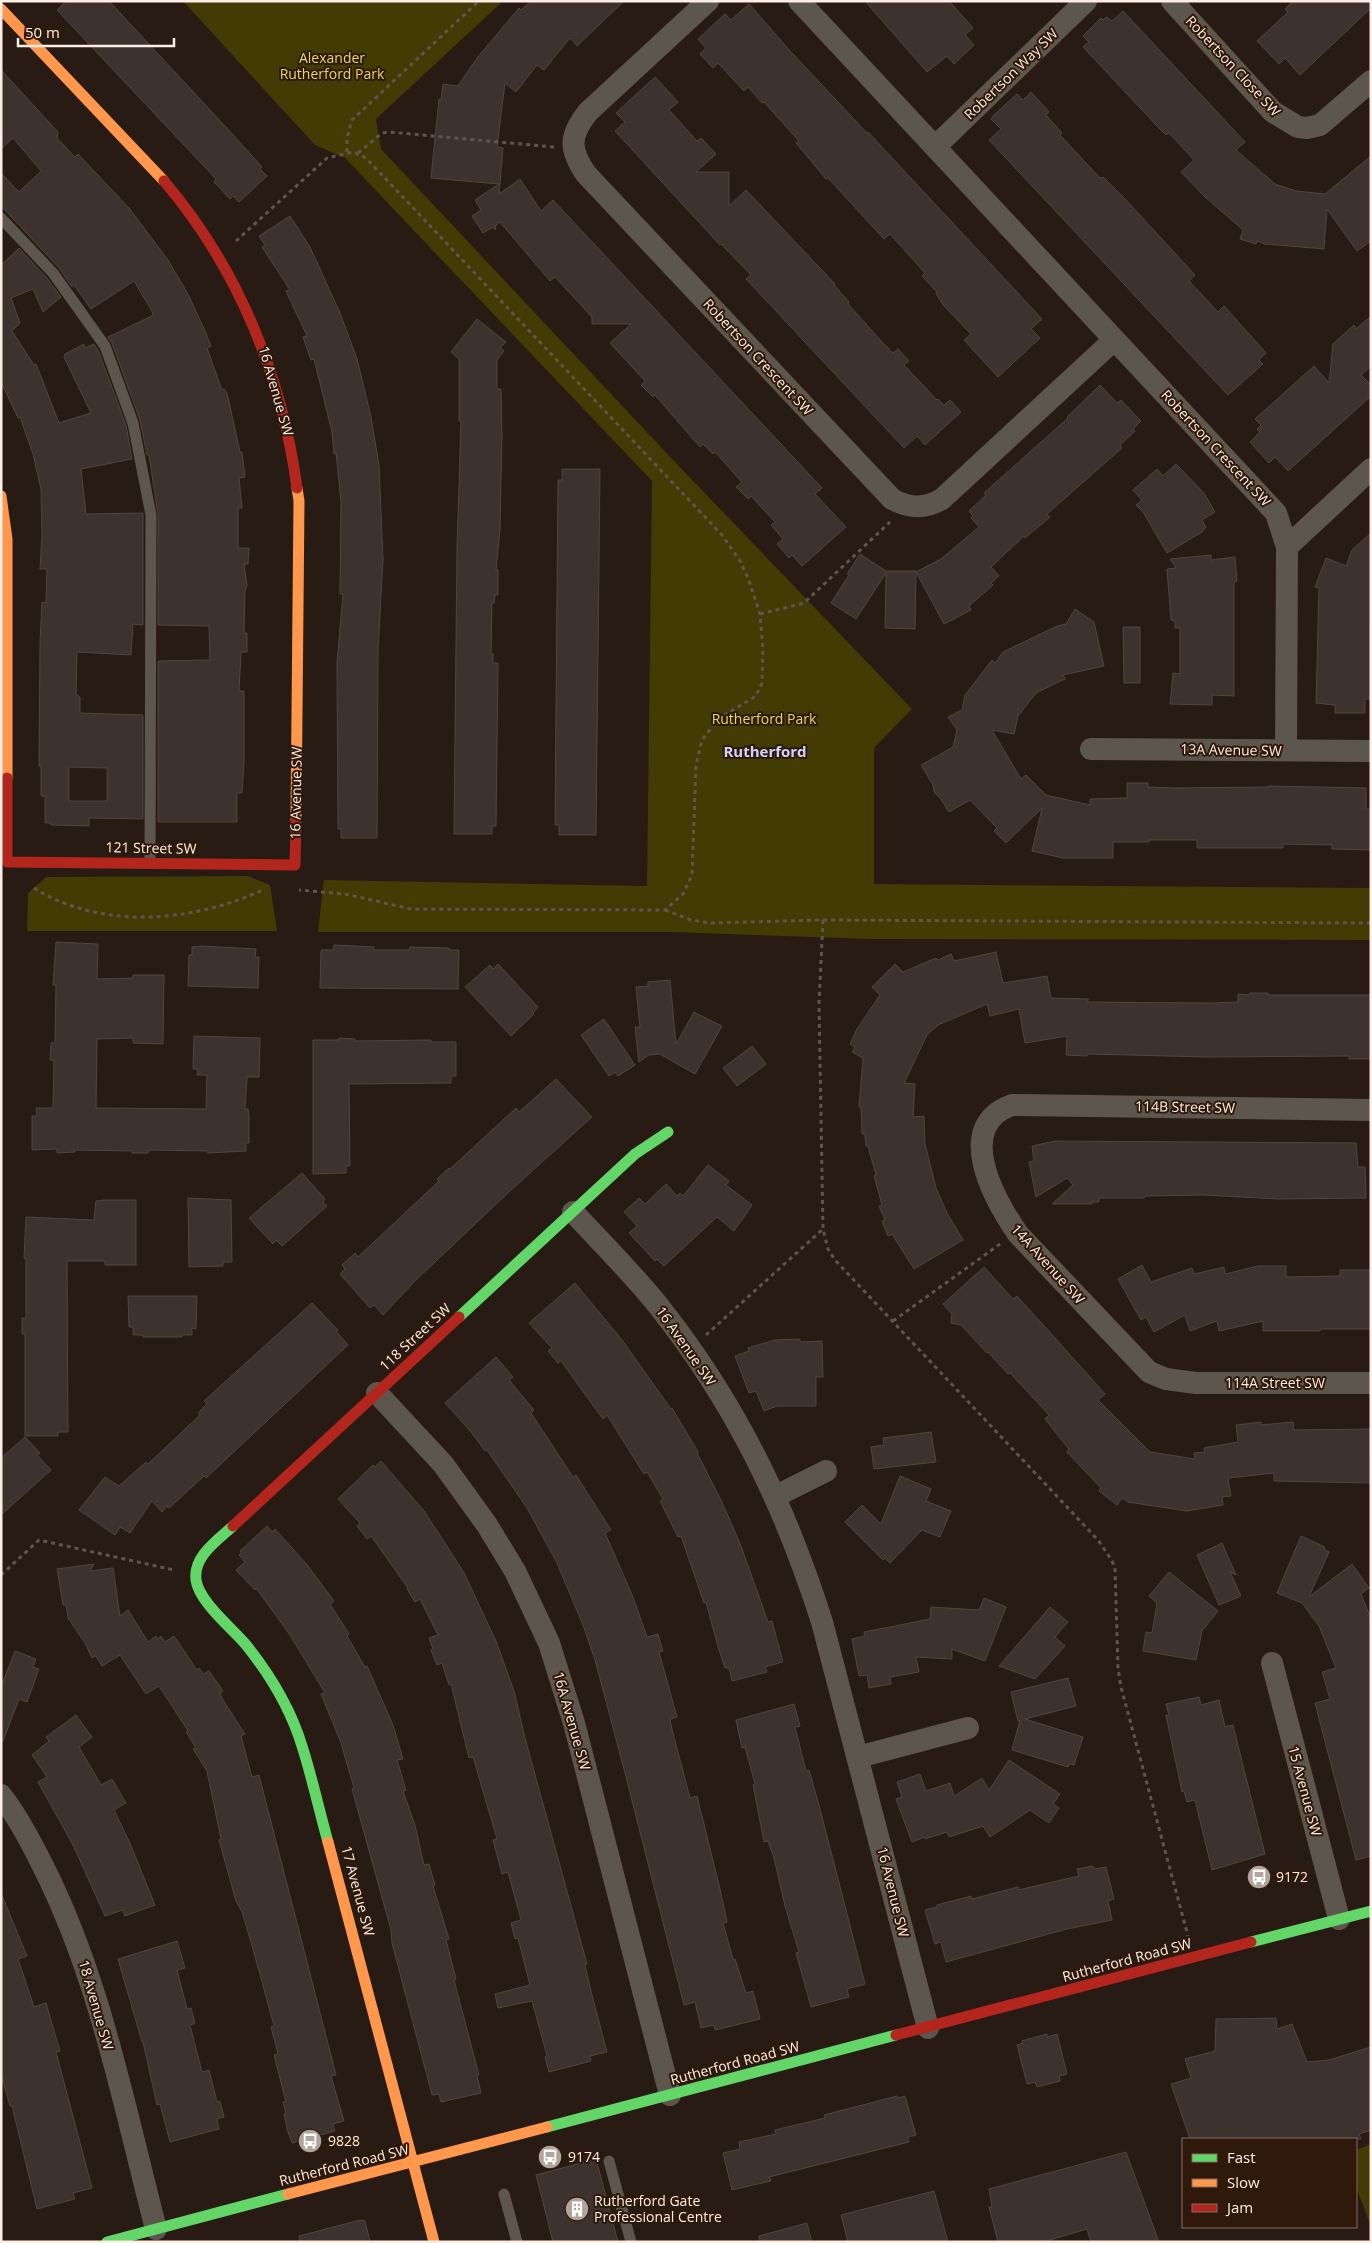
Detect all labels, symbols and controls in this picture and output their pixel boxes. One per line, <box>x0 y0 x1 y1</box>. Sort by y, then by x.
street label: Robertson Close SW <box>1182 11 1285 120</box>
scale bar <box>18 15 174 47</box>
text: 50 m <box>25 22 60 42</box>
street label: Robertson Way SW <box>960 24 1062 123</box>
park label: Alexander Rutherford Park <box>280 48 385 83</box>
street label: Robertson Crescent SW <box>699 294 818 419</box>
street label: 16 Avenue SW <box>255 344 298 438</box>
street label: Robertson Crescent SW <box>1157 385 1276 510</box>
park label: Rutherford Park <box>712 709 817 728</box>
street label: 13A Avenue SW <box>1180 739 1282 760</box>
district label: Rutherford <box>723 741 807 761</box>
street label: 16 Avenue SW <box>285 746 306 839</box>
street label: 121 Street SW <box>105 837 197 858</box>
street label: 114B Street SW <box>1135 1096 1235 1117</box>
street label: 14A Avenue SW <box>1007 1220 1089 1308</box>
street label: 118 Street SW <box>375 1299 454 1375</box>
street label: 16 Avenue SW <box>652 1302 721 1389</box>
street label: 114A Street SW <box>1225 1373 1325 1392</box>
street label: 16A Avenue SW <box>549 1669 596 1772</box>
street label: 15 Avenue SW <box>1284 1744 1327 1838</box>
street label: 17 Avenue SW <box>337 1844 380 1938</box>
street label: 16 Avenue SW <box>873 1845 914 1939</box>
bus stop icon: 9172 <box>1246 1864 1272 1890</box>
place label: 9172 <box>1276 1867 1308 1886</box>
street label: Rutherford Road SW <box>1060 1933 1194 1986</box>
street label: 18 Avenue SW <box>75 1958 118 2052</box>
street label: Rutherford Road SW <box>668 2036 802 2089</box>
bus stop icon: 9828 <box>297 2128 323 2154</box>
place label: 9828 <box>328 2131 360 2150</box>
legend <box>1182 2138 1357 2228</box>
street label: Rutherford Road SW <box>277 2139 411 2190</box>
bus stop icon: 9174 <box>537 2144 563 2170</box>
place label: 9174 <box>568 2147 600 2166</box>
text: Fast <box>1227 2147 1256 2167</box>
text: Slow <box>1227 2172 1260 2192</box>
place label: Rutherford Gate Professional Centre <box>594 2191 722 2226</box>
building icon: Rutherford Gate Professional Centre <box>564 2196 590 2222</box>
text: Jam <box>1225 2197 1253 2217</box>

